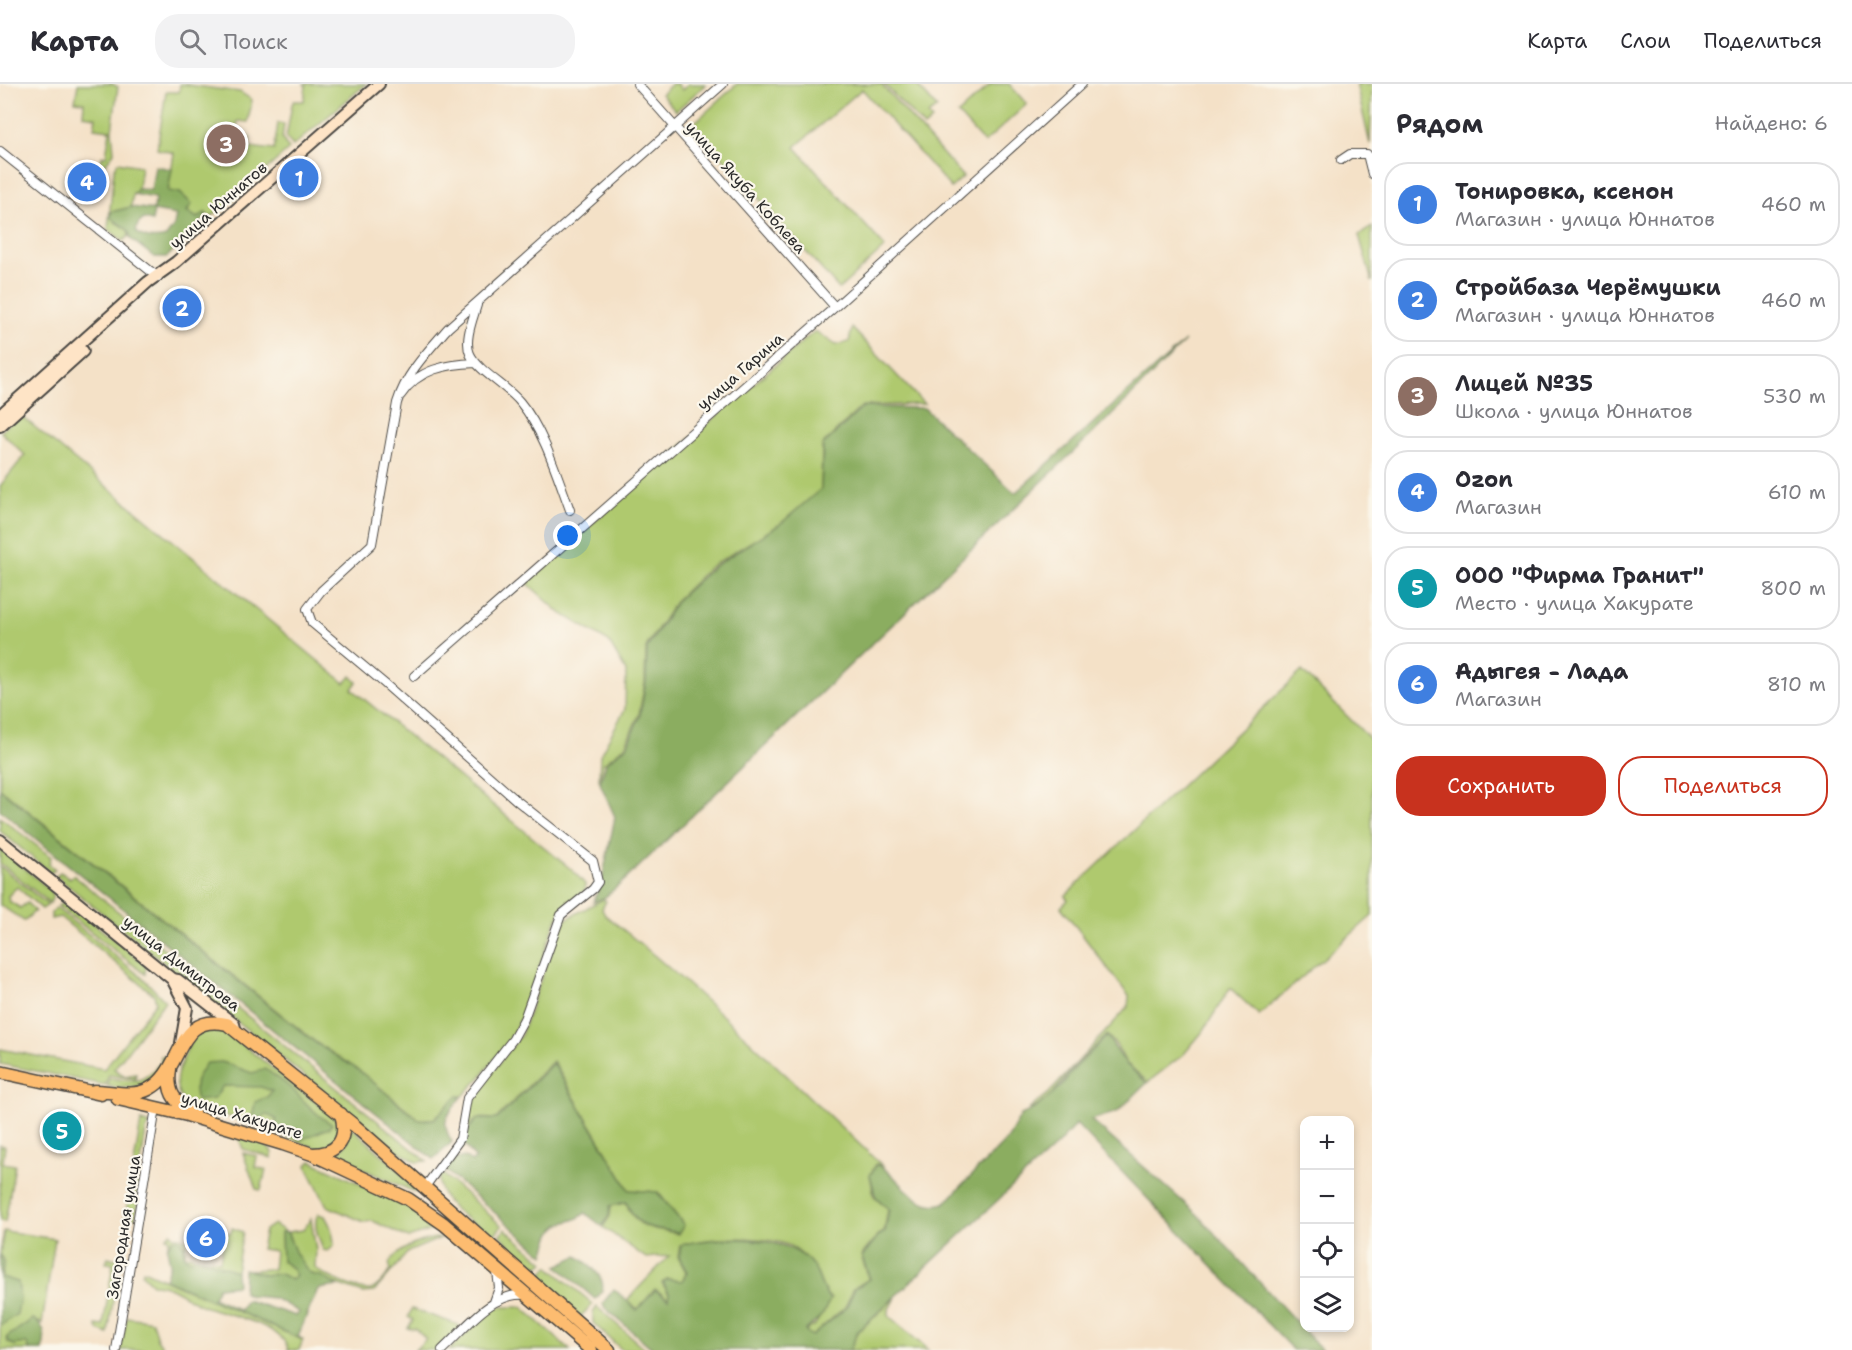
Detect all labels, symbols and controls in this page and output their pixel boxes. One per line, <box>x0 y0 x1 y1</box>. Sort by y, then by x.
search box <box>155 14 575 68</box>
text: Карта <box>30 22 119 60</box>
icon: search <box>176 25 209 58</box>
text: Поиск <box>224 27 288 56</box>
text: Карта <box>1527 27 1587 55</box>
text: Слои <box>1620 27 1671 55</box>
text: Поделиться <box>1704 27 1822 55</box>
text: Рядом <box>1396 106 1483 141</box>
text: Найдено: 6 <box>1715 110 1828 136</box>
street label: улица Якуба Коблева <box>681 117 811 258</box>
pin: 3 <box>206 122 246 166</box>
pin: 1 <box>280 156 318 200</box>
street label: улица Юннатов <box>165 157 272 254</box>
pin: 4 <box>68 160 106 204</box>
text: Тонировка, ксенон <box>1455 177 1674 206</box>
text: 1 <box>1413 191 1422 217</box>
text: 460 m <box>1761 191 1826 217</box>
text: Магазин · улица Юннатов <box>1455 206 1715 232</box>
text: Стройбаза Черёмушки <box>1455 273 1721 302</box>
pin: 2 <box>162 286 201 330</box>
text: 2 <box>1411 287 1425 313</box>
text: 460 m <box>1761 287 1826 313</box>
text: Магазин · улица Юннатов <box>1455 302 1715 328</box>
street label: улица Гарина <box>693 328 788 415</box>
text: Лицей №35 <box>1455 369 1593 398</box>
text: 3 <box>1411 383 1425 409</box>
text: 530 m <box>1763 383 1826 409</box>
text: Школа · улица Юннатов <box>1455 398 1693 424</box>
text: Ozon <box>1455 465 1513 494</box>
text: 4 <box>1411 479 1425 505</box>
text: 610 m <box>1768 479 1826 505</box>
text: Магазин <box>1455 494 1542 520</box>
your location <box>553 521 582 550</box>
text: ООО "Фирма Гранит" <box>1455 561 1704 590</box>
text: 5 <box>1411 575 1424 601</box>
text: 800 m <box>1761 575 1826 601</box>
text: Место · улица Хакурате <box>1455 590 1694 616</box>
text: Адыгея - Лада <box>1455 657 1628 686</box>
text: 6 <box>1411 671 1425 697</box>
text: 810 m <box>1767 671 1826 697</box>
text: Магазин <box>1455 686 1542 712</box>
button: Сохранить <box>1396 756 1606 816</box>
button: Поделиться <box>1618 756 1828 816</box>
street label: улица Димитрова <box>119 911 245 1016</box>
street label: улица Хакурате <box>178 1087 305 1144</box>
pin: 5 <box>42 1108 82 1154</box>
map controls <box>1300 1116 1354 1332</box>
button: + <box>1300 1116 1354 1170</box>
street label: Загородная улица <box>102 1154 145 1301</box>
button: − <box>1300 1170 1354 1224</box>
pin: 6 <box>186 1216 226 1260</box>
button: locate <box>1300 1224 1354 1278</box>
button: layers <box>1300 1278 1354 1332</box>

